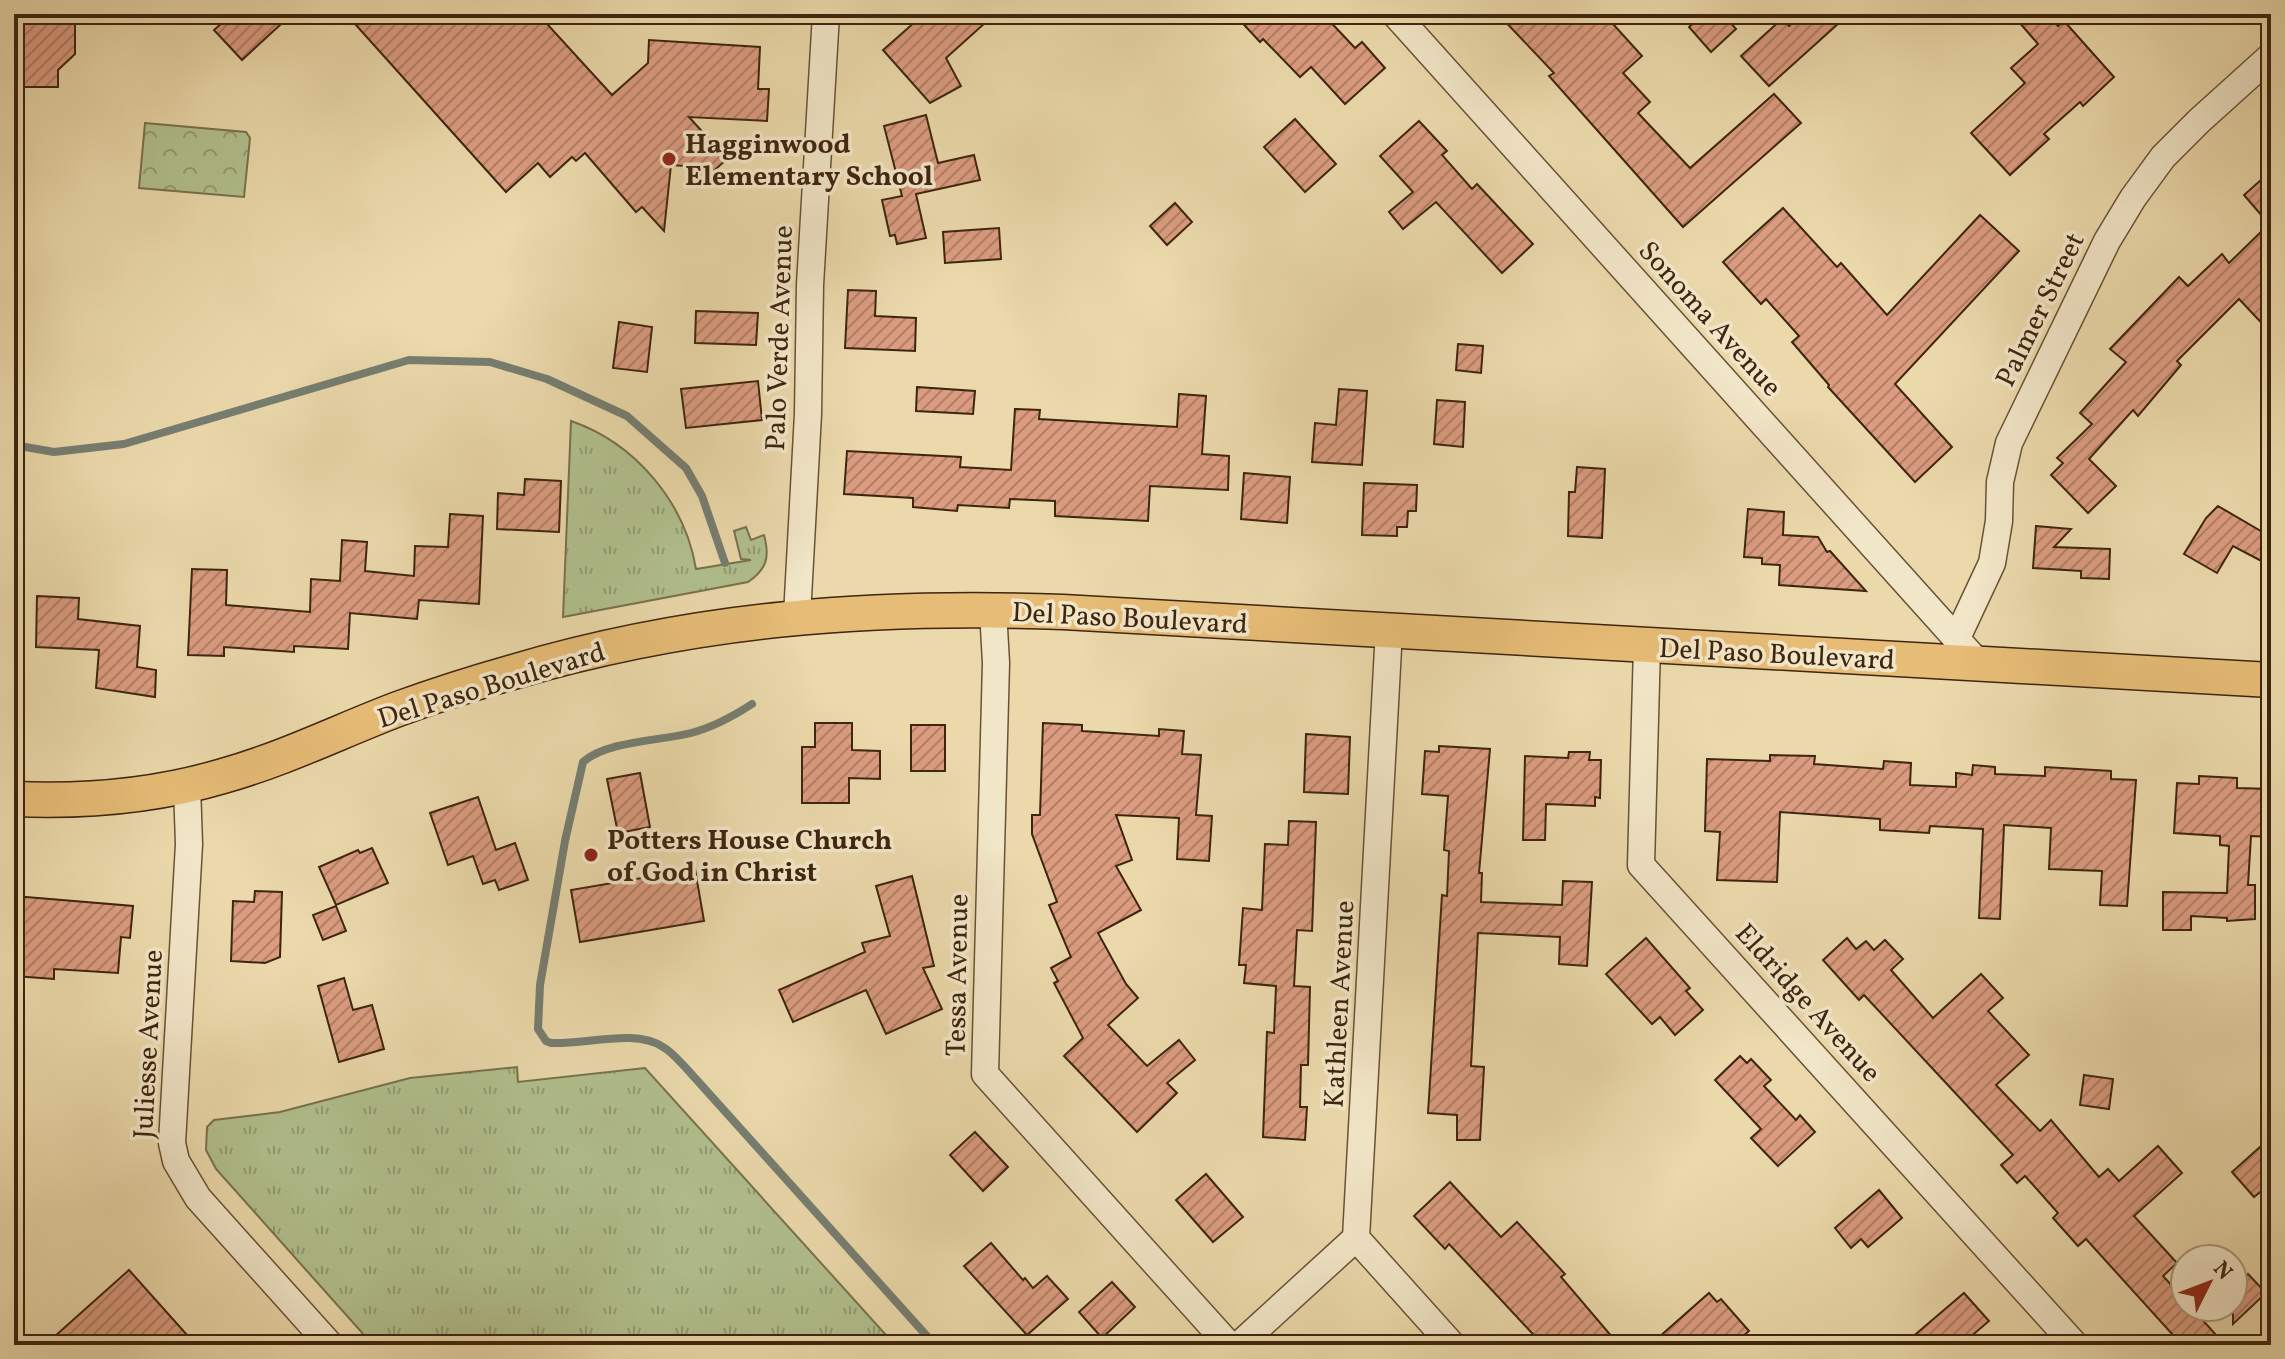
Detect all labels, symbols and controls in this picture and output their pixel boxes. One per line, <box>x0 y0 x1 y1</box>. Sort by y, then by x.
place label: Hagginwood Elementary School <box>685 126 933 197</box>
marker: Hagginwood Elementary School <box>660 150 678 168</box>
street label: Palo Verde Avenue <box>757 224 804 452</box>
street label: Palmer Street <box>1987 226 2095 394</box>
street label: Sonoma Avenue <box>1628 233 1790 406</box>
street label: Del Paso Boulevard <box>1011 594 1249 645</box>
street label: Del Paso Boulevard <box>1658 630 1896 681</box>
street label: Del Paso Boulevard <box>373 633 610 740</box>
place label: Potters House Church of God in Christ <box>607 822 892 893</box>
marker: Potters House Church of God in Christ <box>582 846 600 864</box>
street label: Tessa Avenue <box>938 893 979 1057</box>
street label: Kathleen Avenue <box>1316 899 1365 1109</box>
street label: Eldridge Avenue <box>1725 916 1889 1092</box>
street label: Juliesse Avenue <box>125 948 174 1140</box>
north arrow <box>2169 1243 2249 1323</box>
text: N <box>2205 1255 2239 1288</box>

